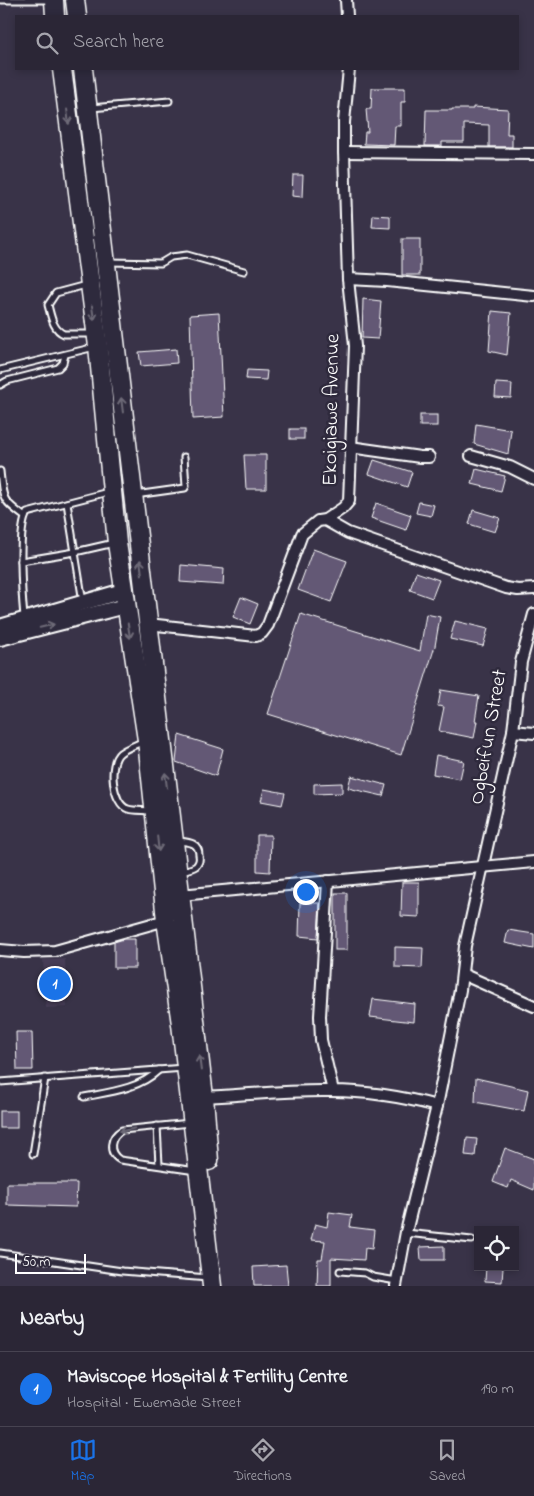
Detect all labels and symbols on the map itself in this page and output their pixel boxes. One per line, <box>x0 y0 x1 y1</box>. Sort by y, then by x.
one-way arrow <box>63 109 73 125</box>
one-way arrow <box>88 305 98 321</box>
street label: Ekoigiawe Avenue <box>316 333 350 486</box>
one-way arrow <box>117 397 127 413</box>
one-way arrow <box>136 559 146 575</box>
one-way arrow <box>39 621 55 630</box>
one-way arrow <box>125 622 135 638</box>
street label: Ogbeifun Street <box>462 667 518 807</box>
one-way arrow <box>161 772 171 788</box>
one-way arrow <box>153 836 163 852</box>
your location <box>293 879 319 905</box>
pin: 1 <box>39 965 71 1003</box>
one-way arrow <box>195 1055 205 1071</box>
one-way arrow <box>120 1126 136 1135</box>
scale bar <box>15 1251 86 1274</box>

